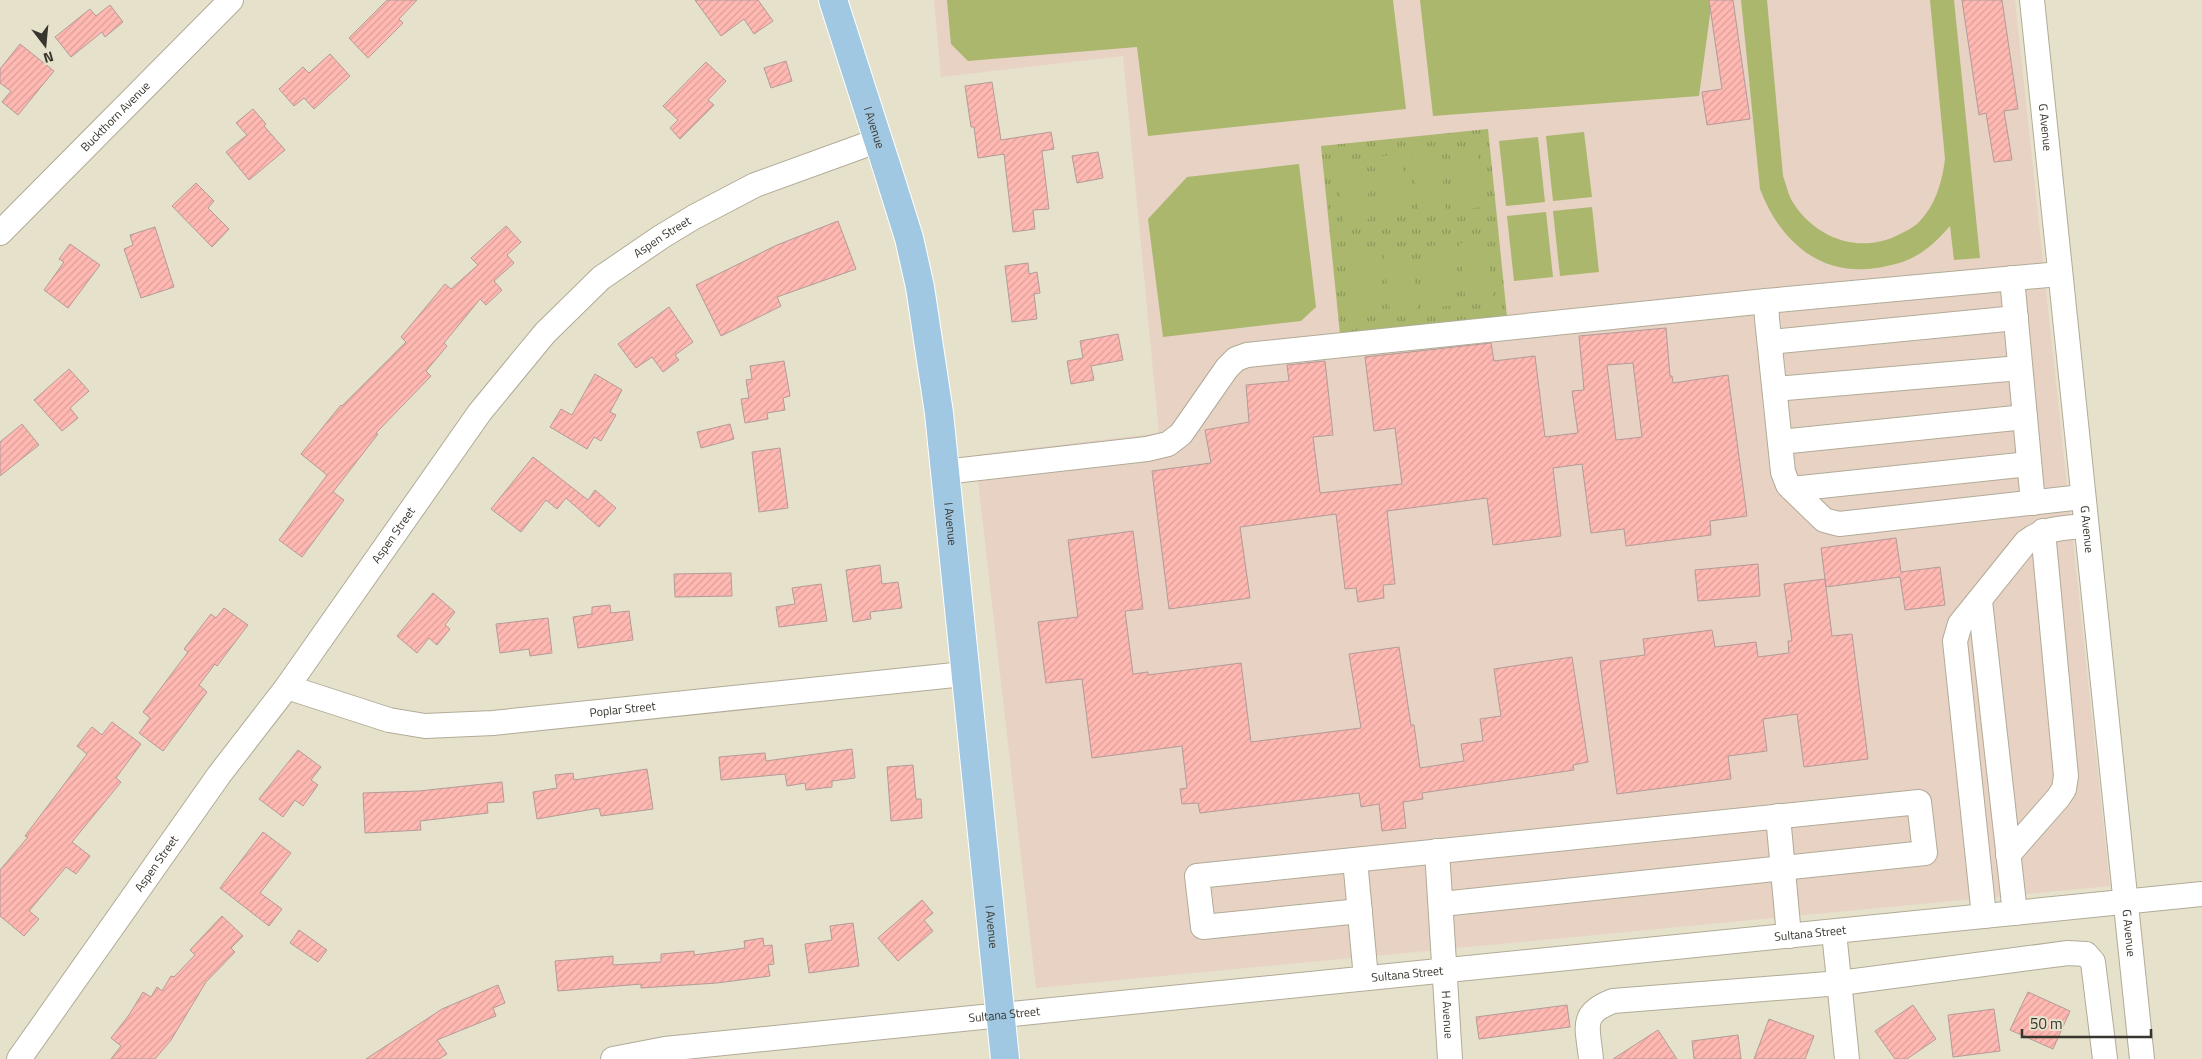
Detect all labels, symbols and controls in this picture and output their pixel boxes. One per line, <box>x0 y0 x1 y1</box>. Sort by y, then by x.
north arrow <box>20 20 70 70</box>
text: N <box>41 47 56 69</box>
street label: Buckthorn Avenue <box>76 77 154 156</box>
street label: G Avenue <box>2034 103 2058 152</box>
street label: I Avenue <box>859 104 890 151</box>
street label: Aspen Street <box>629 211 695 262</box>
street label: I Avenue <box>939 501 962 546</box>
street label: Aspen Street <box>367 502 420 567</box>
street label: G Avenue <box>2076 504 2099 554</box>
street label: Poplar Street <box>589 696 657 722</box>
street label: Aspen Street <box>130 831 183 895</box>
street label: I Avenue <box>980 904 1004 949</box>
street label: G Avenue <box>2117 908 2141 958</box>
street label: Sultana Street <box>1773 920 1848 946</box>
street label: Sultana Street <box>1370 961 1445 987</box>
street label: H Avenue <box>1437 990 1459 1039</box>
street label: Sultana Street <box>968 1001 1042 1027</box>
scale bar <box>2022 1006 2151 1038</box>
text: 50 m <box>2030 1012 2063 1035</box>

